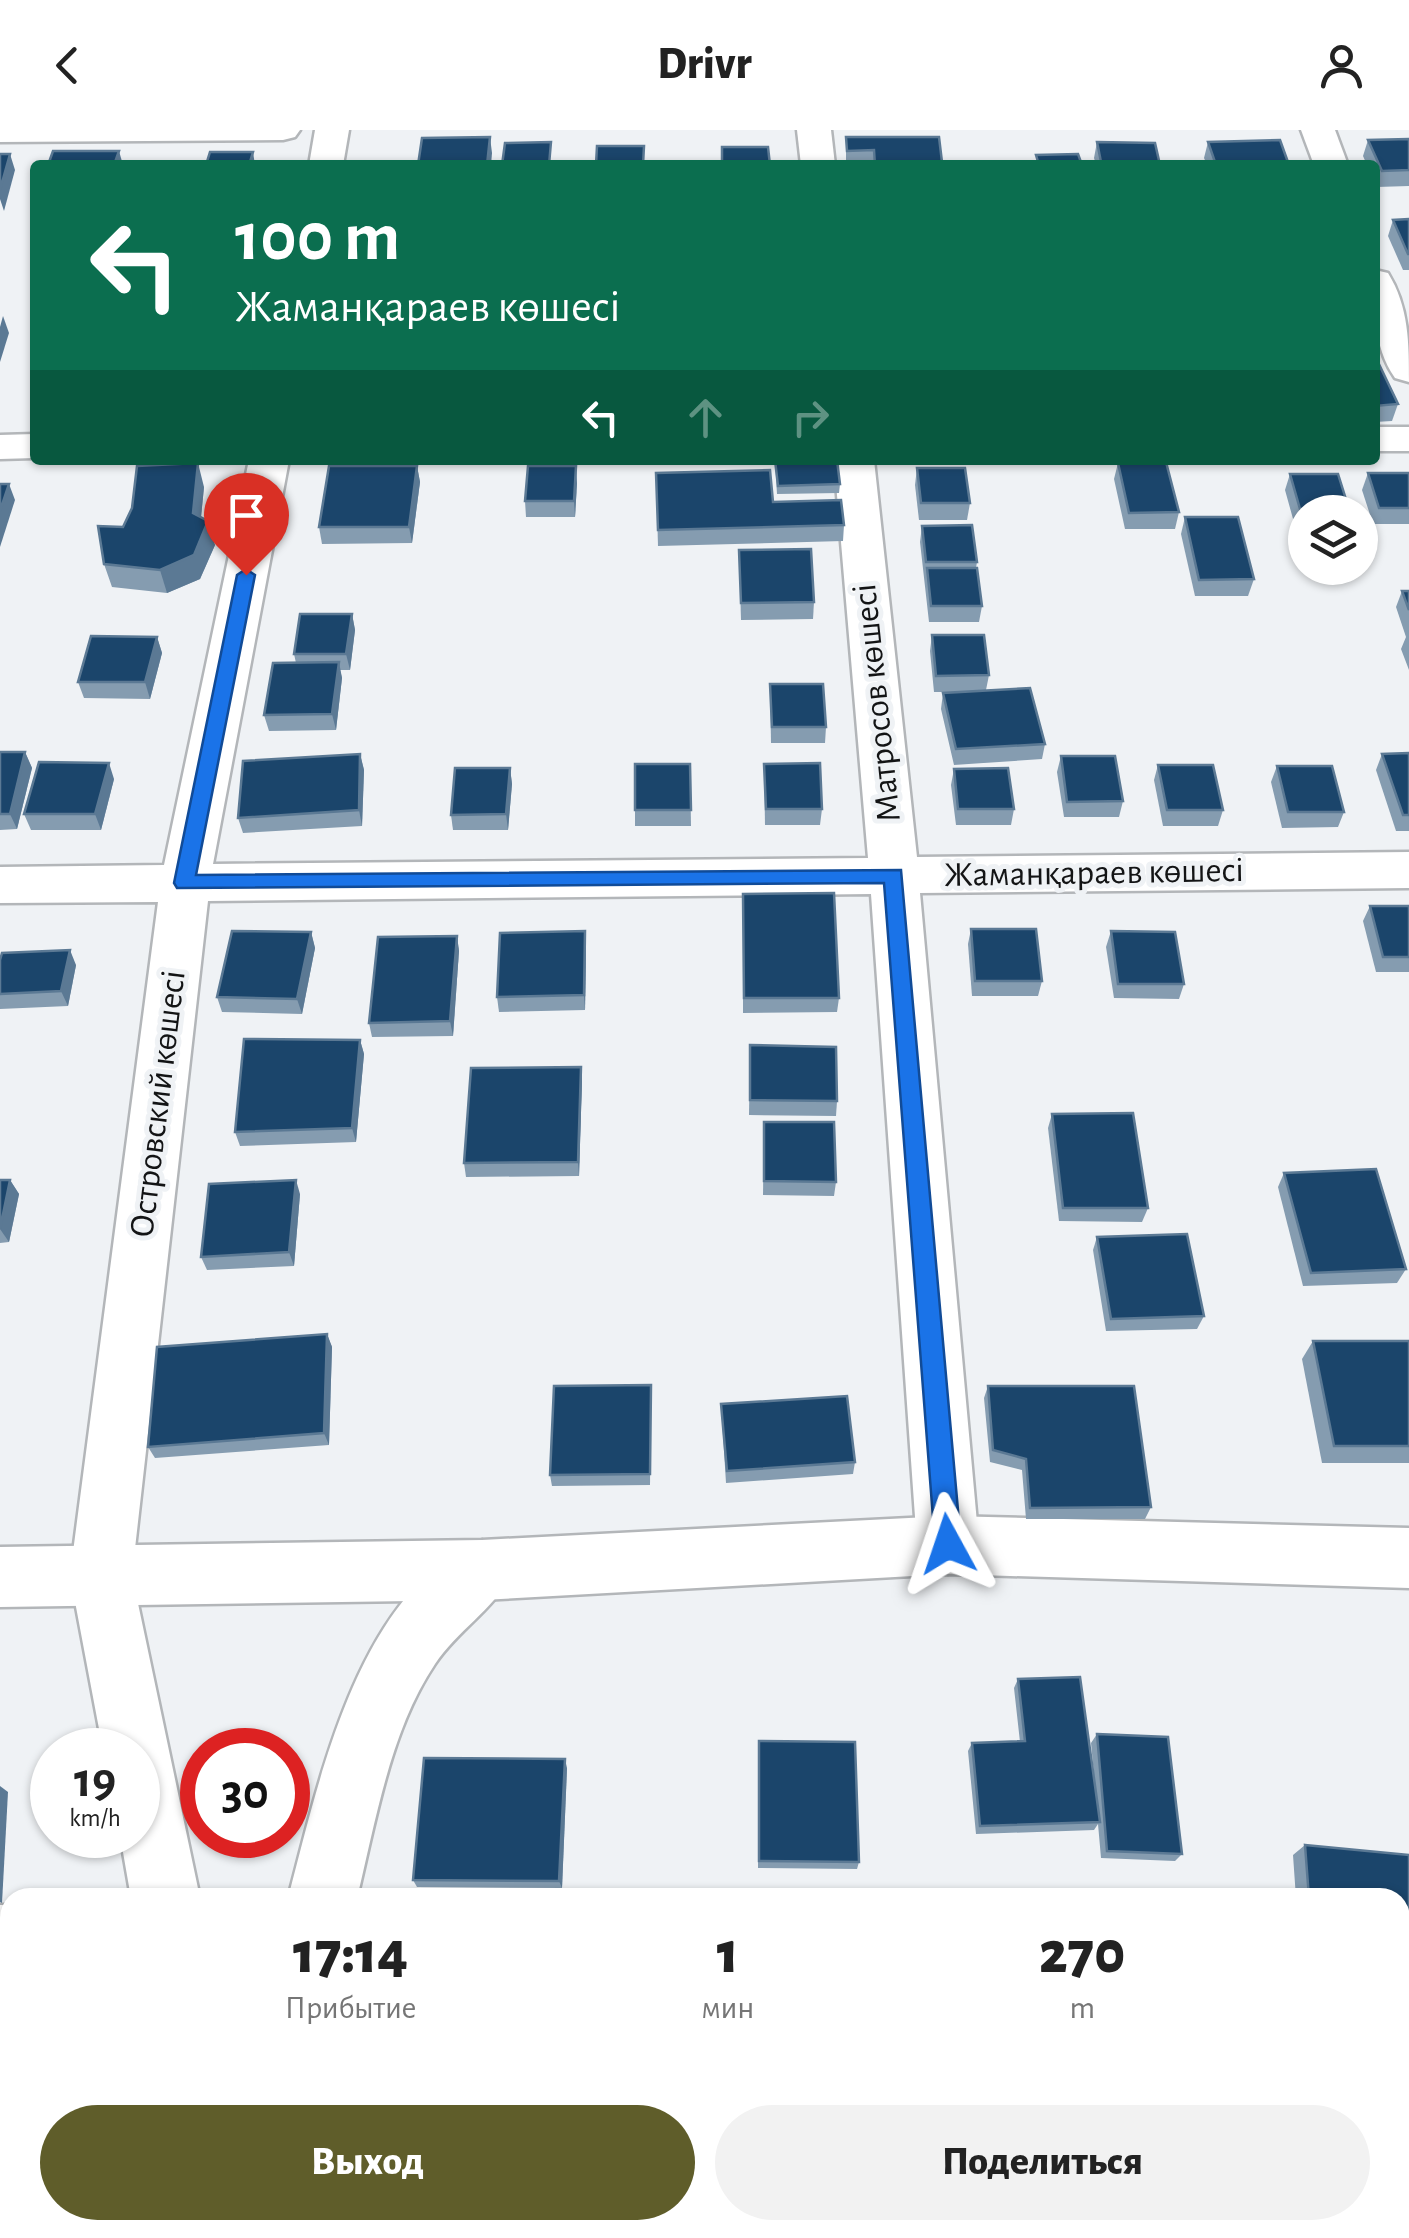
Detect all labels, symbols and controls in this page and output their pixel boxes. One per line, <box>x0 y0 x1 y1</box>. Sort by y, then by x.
icon: back <box>40 38 95 93</box>
icon: person <box>1314 38 1369 93</box>
text: Drivr <box>657 42 752 87</box>
icon: left <box>70 200 200 330</box>
text: 100 m <box>235 203 400 273</box>
text: Жаманқараев көшесі <box>235 285 620 330</box>
icon: left <box>573 390 628 445</box>
icon: ahead <box>678 390 733 445</box>
icon: right <box>783 390 838 445</box>
pin <box>204 473 289 576</box>
icon: arrive <box>219 488 274 543</box>
map controls <box>1288 495 1378 585</box>
button: layers <box>1288 495 1378 585</box>
street label: Матросов көшесі <box>847 582 907 824</box>
street label: Жаманқараев көшесі <box>944 853 1244 893</box>
street label: Островский көшесі <box>124 968 192 1240</box>
position arrow <box>896 1492 1000 1596</box>
speed limit sign: 30 <box>180 1728 310 1858</box>
text: 19 <box>74 1756 116 1806</box>
text: km/h <box>69 1806 121 1831</box>
text: 17:14 <box>293 1924 408 1984</box>
text: 1 <box>717 1924 739 1984</box>
text: 270 <box>1039 1924 1125 1984</box>
text: Прибытие <box>285 1992 417 2024</box>
text: мин <box>701 1992 754 2024</box>
text: m <box>1069 1992 1095 2024</box>
button: Выход <box>40 2105 695 2220</box>
button: Поделиться <box>715 2105 1370 2220</box>

